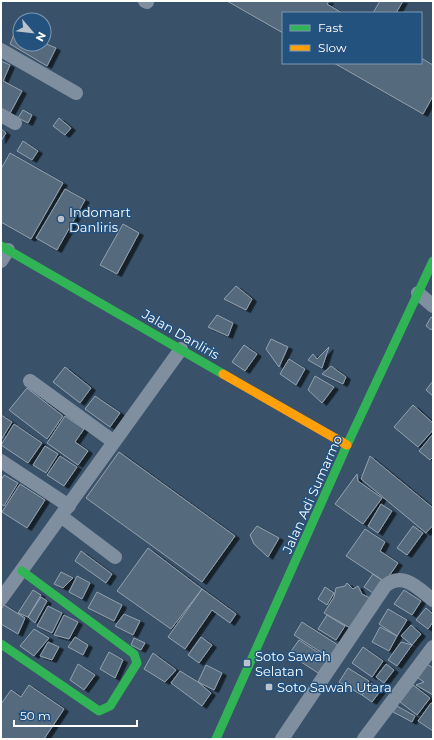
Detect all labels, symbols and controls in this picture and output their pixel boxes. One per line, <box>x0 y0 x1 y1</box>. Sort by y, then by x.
north arrow <box>12 12 52 52</box>
legend <box>282 12 422 64</box>
text: Fast <box>318 20 343 35</box>
text: N <box>33 29 49 44</box>
text: Slow <box>318 40 347 55</box>
place label: Indomart Danliris <box>69 204 131 235</box>
marker: Indomart Danliris <box>56 214 66 224</box>
street label: Jalan Danliris <box>139 305 223 363</box>
street label: Jalan Adi Sumarmo <box>278 432 345 557</box>
place label: Soto Sawah Selatan <box>255 648 331 679</box>
marker: Soto Sawah Selatan <box>242 658 252 668</box>
place label: Soto Sawah Utara <box>277 679 392 695</box>
marker: Soto Sawah Utara <box>264 682 274 692</box>
scale bar <box>14 702 137 728</box>
text: 50 m <box>20 708 51 723</box>

